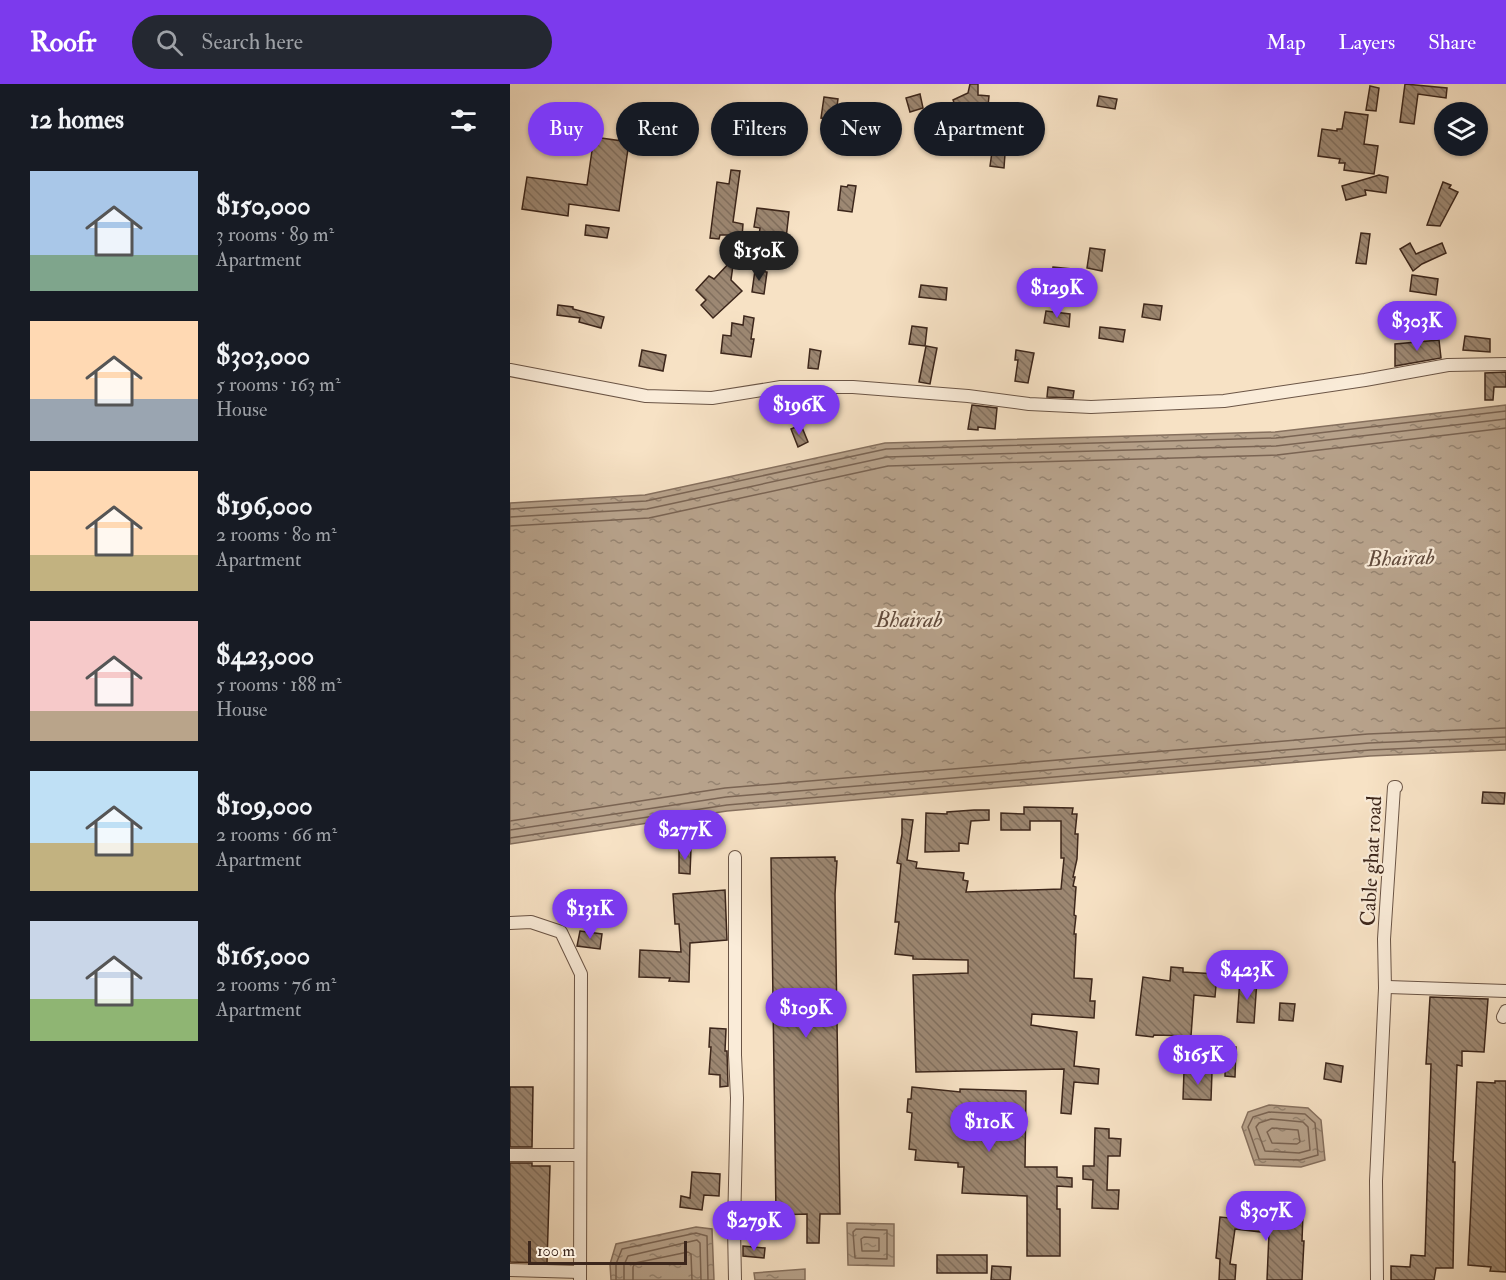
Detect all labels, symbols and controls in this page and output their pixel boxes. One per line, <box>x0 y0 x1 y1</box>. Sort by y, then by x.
search box <box>132 15 552 69</box>
text: Roofr <box>30 25 96 60</box>
icon: search <box>153 26 186 59</box>
text: Search here <box>201 28 303 56</box>
text: Map <box>1266 29 1306 56</box>
text: Layers <box>1339 29 1395 56</box>
text: Share <box>1428 29 1476 56</box>
chip: Buy <box>528 102 604 156</box>
chip: Rent <box>616 102 699 156</box>
chip: Filters <box>711 102 808 156</box>
chip: New <box>820 102 902 156</box>
chip: Apartment <box>914 102 1045 156</box>
map controls <box>1434 102 1488 156</box>
button: layers <box>1434 102 1488 156</box>
text: 12 homes <box>30 104 124 136</box>
icon: filters <box>447 104 480 137</box>
text: $150,000 <box>216 190 311 222</box>
icon: home <box>78 195 150 267</box>
text: 3 rooms · 89 m² <box>216 222 334 247</box>
pin: $150K <box>717 231 801 282</box>
text: $150K <box>733 238 785 263</box>
text: Apartment <box>216 247 301 272</box>
pin: $129K <box>1015 268 1099 319</box>
text: $129K <box>1031 275 1083 300</box>
pin: $303K <box>1375 301 1459 352</box>
text: $303K <box>1392 308 1442 333</box>
text: $303,000 <box>216 340 310 372</box>
icon: home <box>78 345 150 417</box>
text: 5 rooms · 163 m² <box>216 372 341 397</box>
pin: $196K <box>757 385 841 436</box>
text: $196K <box>773 392 825 417</box>
text: House <box>216 397 267 422</box>
text: $196,000 <box>216 490 312 522</box>
icon: home <box>78 495 150 567</box>
text: 2 rooms · 80 m² <box>216 522 337 547</box>
water label: Bhairab <box>1366 543 1435 573</box>
text: Apartment <box>216 547 301 572</box>
water label: Bhairab <box>874 606 943 634</box>
text: $423,000 <box>216 640 314 672</box>
icon: home <box>78 645 150 717</box>
text: 5 rooms · 188 m² <box>216 672 342 697</box>
text: House <box>216 697 267 722</box>
text: $109,000 <box>216 790 313 822</box>
street label: Cable ghat road <box>1355 794 1388 927</box>
icon: home <box>78 795 150 867</box>
pin: $277K <box>643 810 727 861</box>
text: $277K <box>658 817 712 842</box>
text: 2 rooms · 66 m² <box>216 822 337 847</box>
text: Apartment <box>216 847 301 872</box>
pin: $131K <box>548 889 632 940</box>
text: $131K <box>566 896 614 921</box>
text: $165,000 <box>216 940 310 972</box>
icon: home <box>78 945 150 1017</box>
pin: $423K <box>1205 950 1289 1001</box>
text: $423K <box>1220 957 1274 982</box>
text: 2 rooms · 76 m² <box>216 972 336 997</box>
pin: $109K <box>764 988 848 1039</box>
text: $109K <box>780 995 832 1020</box>
text: Apartment <box>216 997 301 1022</box>
pin: $165K <box>1156 1035 1240 1086</box>
text: $165K <box>1172 1042 1224 1067</box>
pin: $110K <box>947 1102 1031 1153</box>
text: $110K <box>964 1109 1014 1134</box>
pin: $307K <box>1224 1191 1308 1242</box>
text: $307K <box>1240 1198 1292 1223</box>
pin: $279K <box>712 1201 796 1252</box>
text: $279K <box>727 1208 781 1233</box>
scale bar <box>528 1238 687 1266</box>
text: 100 m <box>537 1241 575 1261</box>

